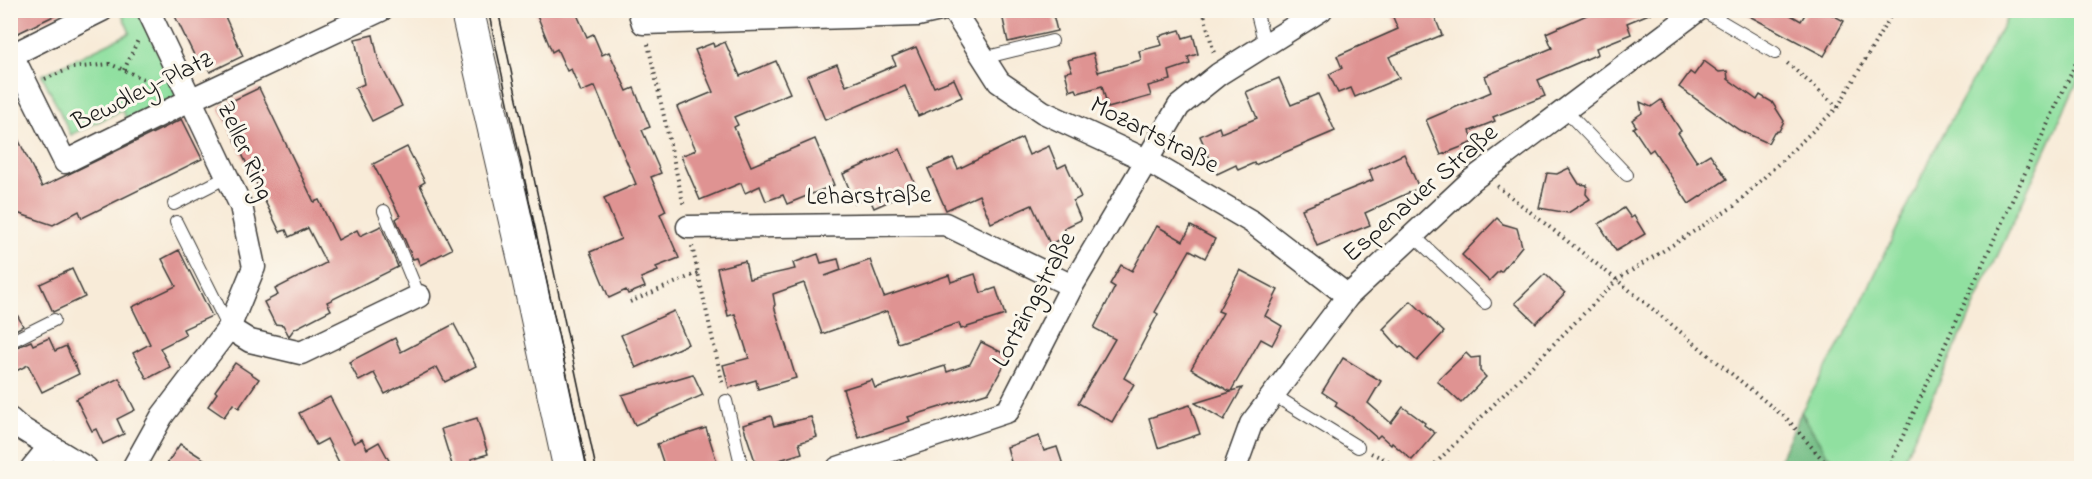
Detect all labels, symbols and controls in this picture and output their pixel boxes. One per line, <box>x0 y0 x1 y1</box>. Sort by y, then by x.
street label: Bewdley-Platz <box>65 41 220 143</box>
street label: Mozartstraße <box>1083 87 1225 185</box>
street label: Zeller Ring <box>205 95 283 207</box>
street label: Espenauer Straße <box>1335 115 1507 272</box>
street label: Leharstraße <box>806 177 932 217</box>
street label: Lortzingstraße <box>983 225 1087 375</box>

